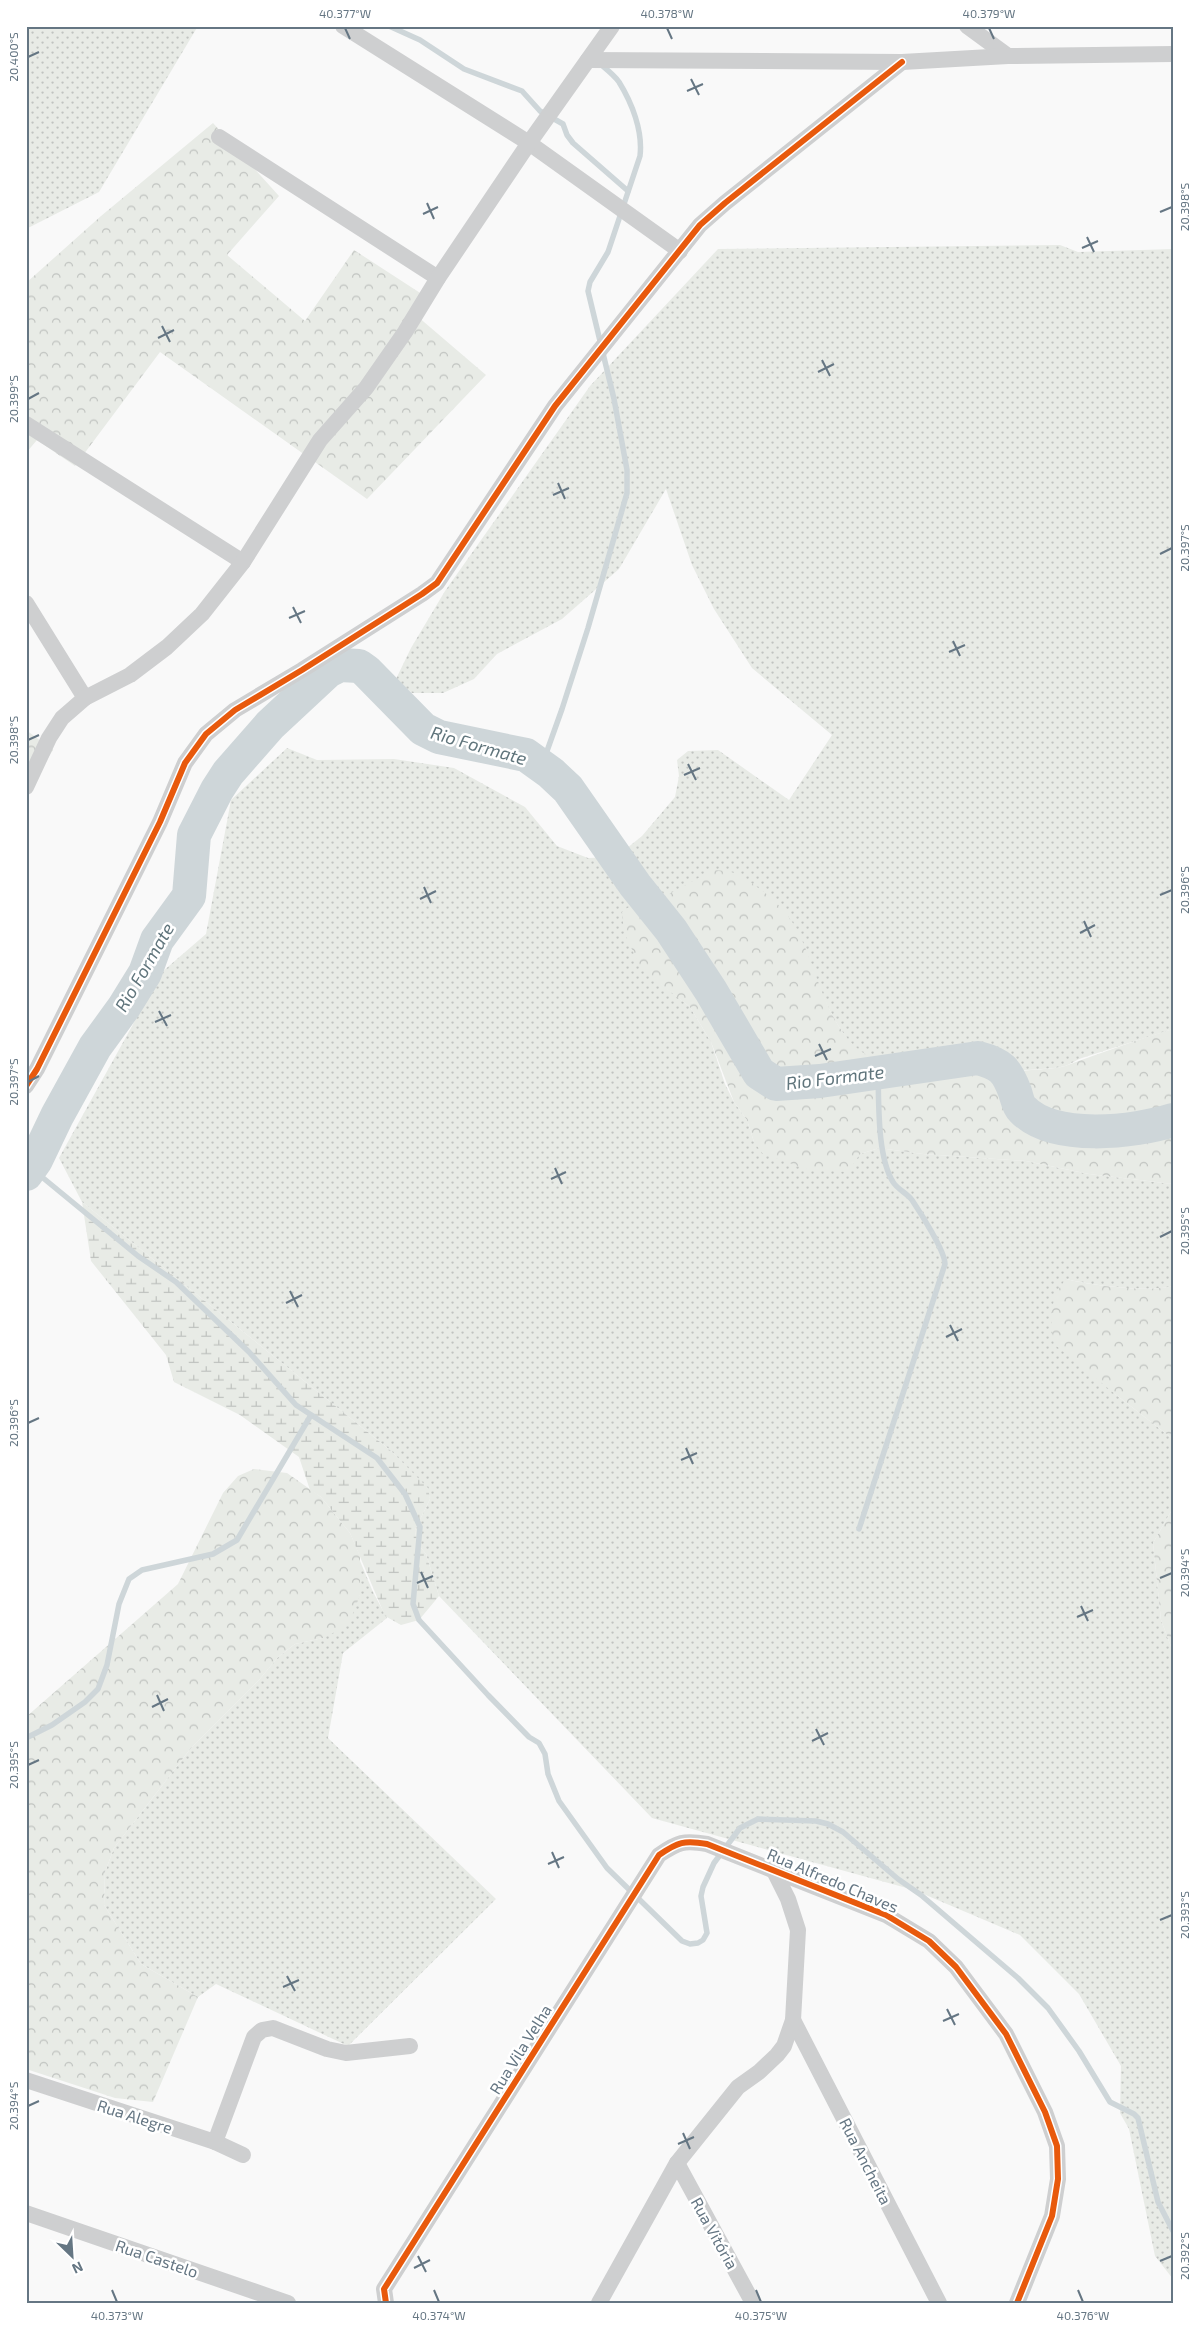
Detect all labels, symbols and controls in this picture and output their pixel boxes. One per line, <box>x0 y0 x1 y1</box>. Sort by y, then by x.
text: 40.377°W <box>319 6 371 20</box>
text: 40.378°W <box>640 6 694 20</box>
text: 40.379°W <box>963 6 1015 20</box>
text: 20.400°S <box>6 32 20 82</box>
text: 20.398°S <box>1177 182 1191 231</box>
text: 20.399°S <box>6 375 20 423</box>
text: 20.397°S <box>1177 524 1191 572</box>
text: 20.398°S <box>6 715 20 764</box>
water label: Rio Formate <box>428 721 530 769</box>
text: 20.396°S <box>1177 866 1191 914</box>
water label: Rio Formate <box>110 918 178 1015</box>
text: 20.397°S <box>6 1058 20 1106</box>
water label: Rio Formate <box>785 1060 886 1094</box>
text: 20.395°S <box>1177 1207 1191 1255</box>
text: 20.396°S <box>6 1399 20 1447</box>
text: 20.394°S <box>1177 1548 1191 1597</box>
text: 20.395°S <box>6 1741 20 1789</box>
street label: Rua Alfredo Chaves <box>765 1844 901 1916</box>
text: 20.393°S <box>1177 1891 1191 1939</box>
street label: Rua Vila Velha <box>485 2001 555 2097</box>
text: 20.394°S <box>6 2081 20 2130</box>
street label: Rua Alegre <box>95 2095 175 2137</box>
street label: Rua Ancheita <box>836 2114 896 2208</box>
street label: Rua Vitória <box>688 2194 742 2272</box>
north arrow <box>48 2232 98 2282</box>
text: 20.392°S <box>1177 2232 1191 2280</box>
street label: Rua Castelo <box>113 2235 201 2281</box>
text: N <box>70 2258 86 2278</box>
text: 40.373°W <box>91 2308 143 2322</box>
text: 40.374°W <box>412 2308 466 2322</box>
text: 40.375°W <box>735 2308 787 2322</box>
text: 40.376°W <box>1057 2308 1109 2322</box>

